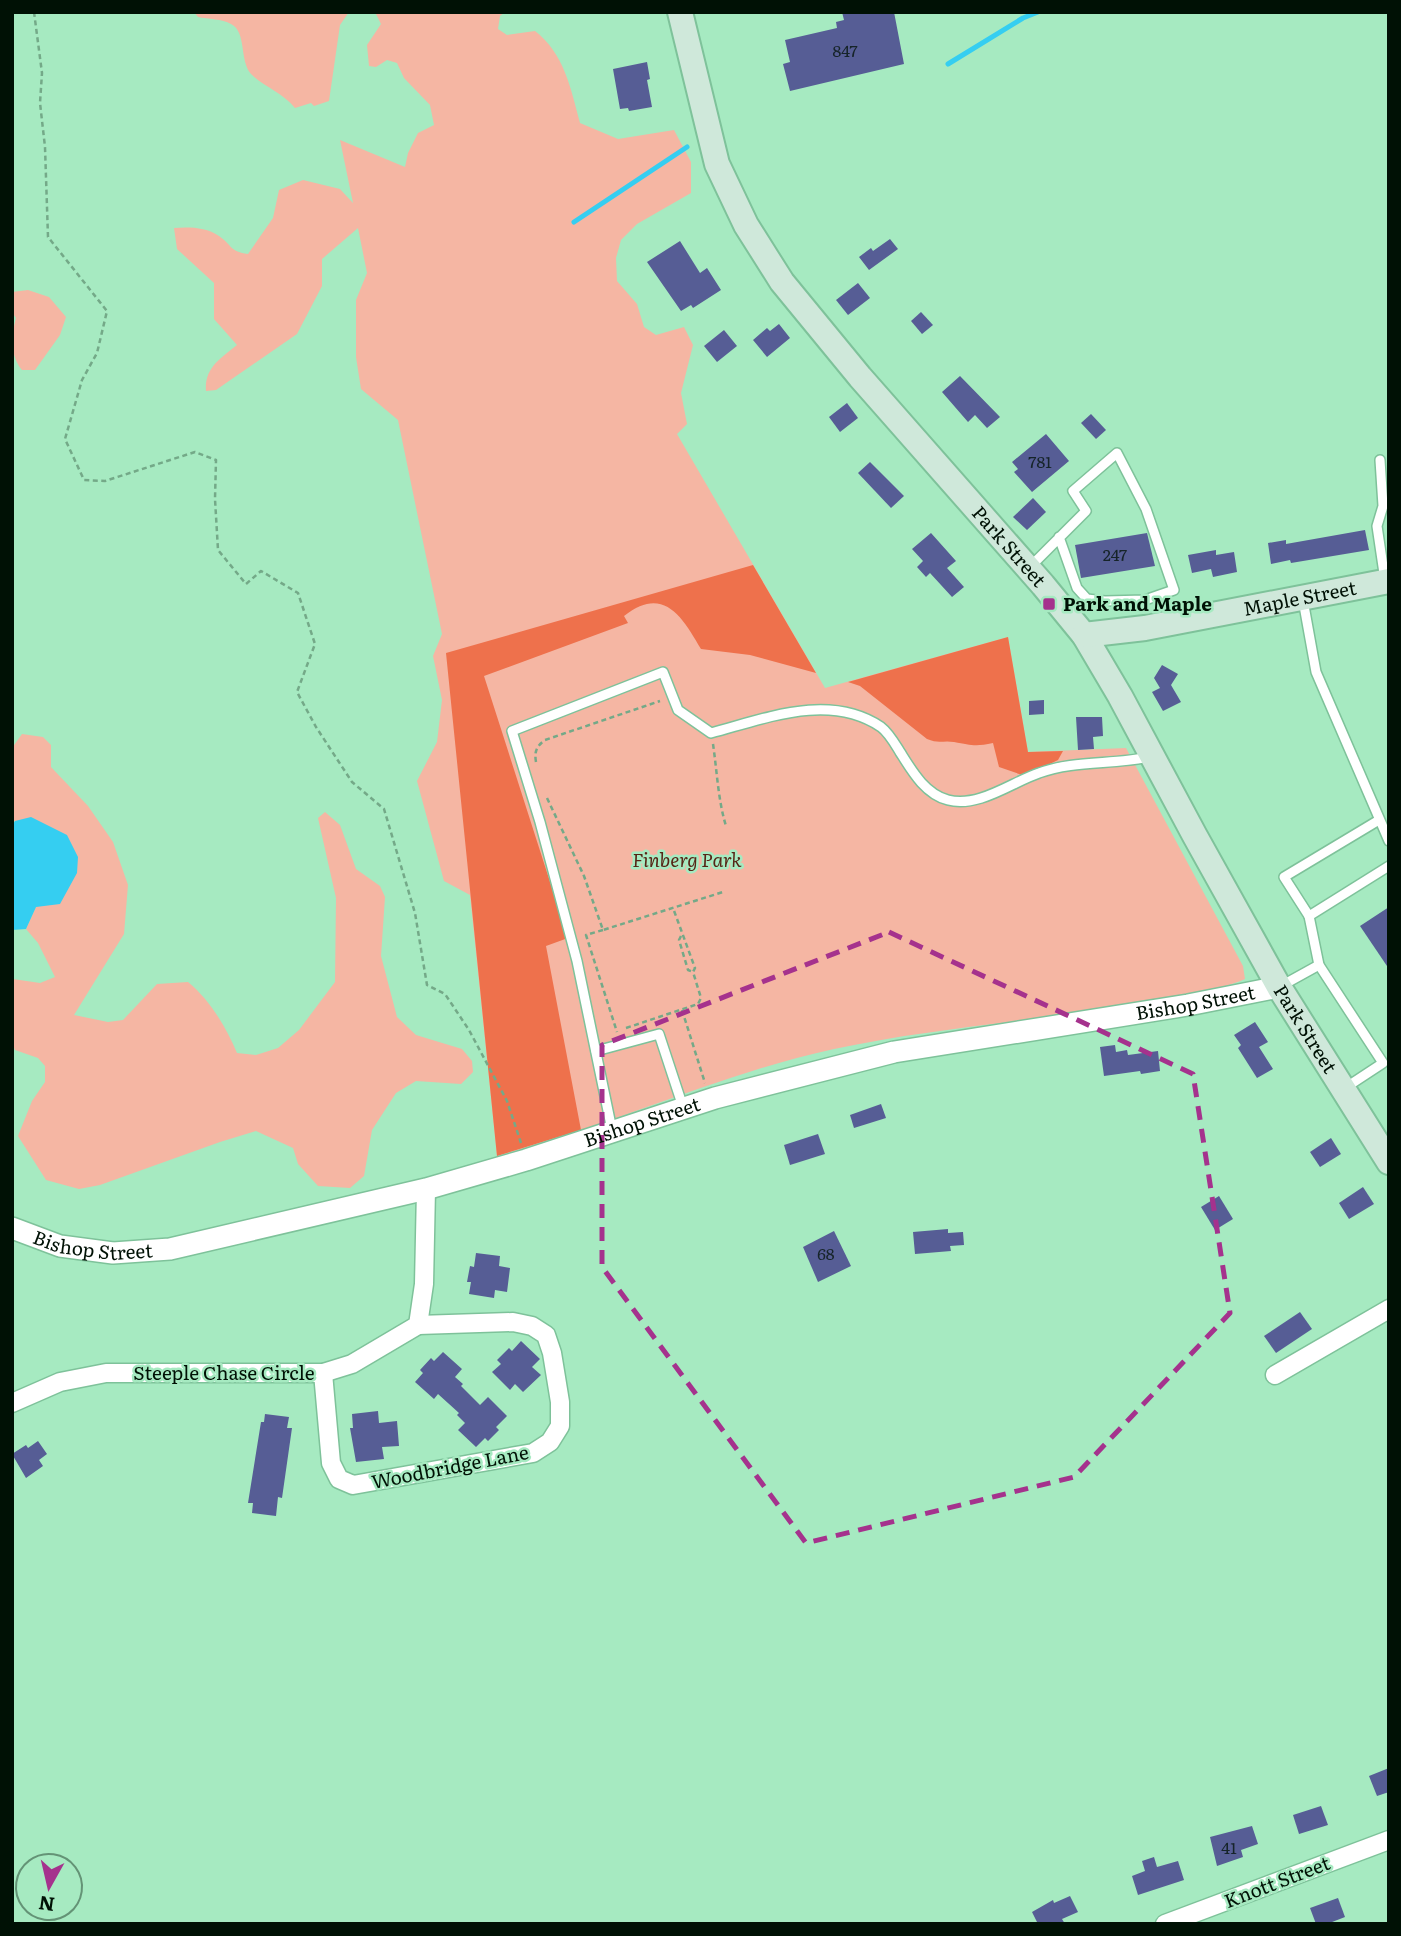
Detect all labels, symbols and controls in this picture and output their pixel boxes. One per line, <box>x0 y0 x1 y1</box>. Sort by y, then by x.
house number: 847 <box>832 38 858 62</box>
house number: 781 <box>1028 449 1052 473</box>
street label: Park Street <box>966 499 1054 593</box>
house number: 247 <box>1103 542 1127 566</box>
street label: Maple Street <box>1241 573 1359 622</box>
place label: Park and Maple <box>1063 589 1212 617</box>
marker: Park and Maple <box>1041 596 1057 612</box>
park label: Finberg Park <box>632 845 742 873</box>
street label: Bishop Street <box>1133 977 1258 1026</box>
street label: Park Street <box>1268 979 1345 1078</box>
street label: Bishop Street <box>580 1089 704 1153</box>
street label: Bishop Street <box>30 1222 154 1266</box>
house number: 68 <box>817 1241 835 1265</box>
street label: Steeple Chase Circle <box>133 1358 315 1386</box>
street label: Woodbridge Lane <box>369 1437 531 1495</box>
house number: 41 <box>1221 1835 1237 1859</box>
street label: Knott Street <box>1220 1848 1334 1914</box>
north arrow <box>14 1852 84 1922</box>
text: N <box>37 1890 56 1920</box>

